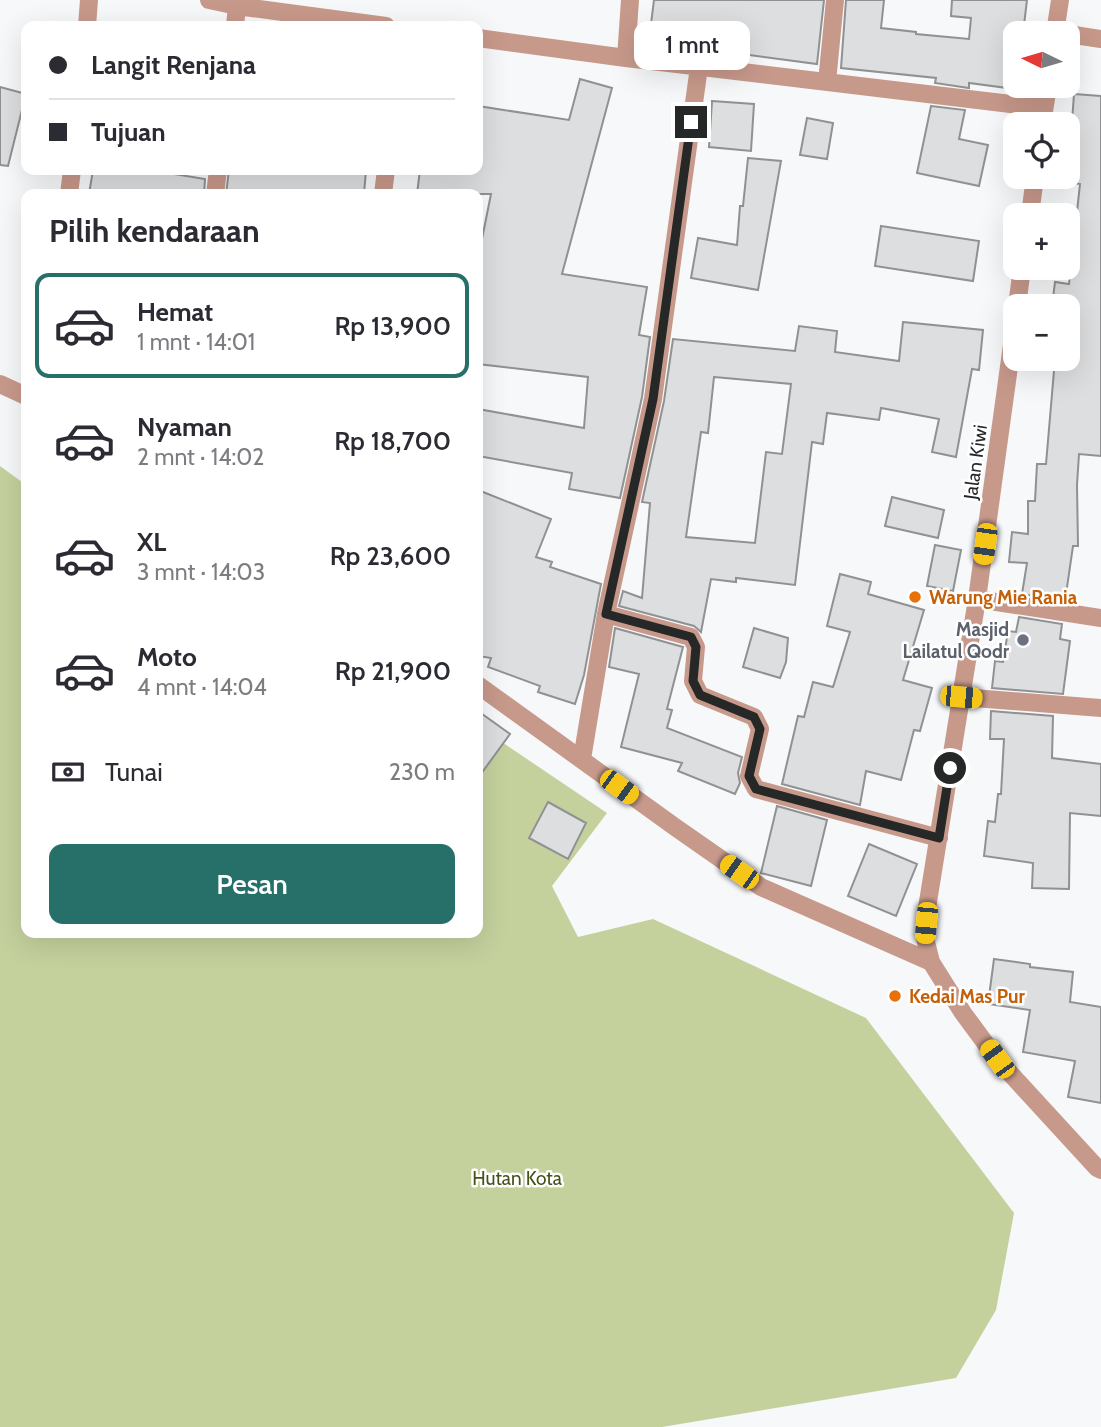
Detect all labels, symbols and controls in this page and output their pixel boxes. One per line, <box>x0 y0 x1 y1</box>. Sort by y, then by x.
callout: 1 mnt <box>633 20 749 69</box>
north arrow <box>1003 21 1080 98</box>
map controls <box>1003 21 1080 371</box>
text: 1 mnt <box>665 31 719 59</box>
text: Langit Renjana <box>91 49 256 81</box>
route end <box>675 106 707 138</box>
button: locate <box>1003 112 1080 189</box>
text: Tujuan <box>91 116 166 148</box>
button: + <box>1003 203 1080 280</box>
text: Pilih kendaraan <box>49 211 260 250</box>
icon: car <box>53 294 116 357</box>
button: − <box>1003 294 1080 371</box>
text: Hemat <box>137 296 213 328</box>
text: Rp 13,900 <box>335 310 451 342</box>
text: 1 mnt · 14:01 <box>137 328 255 356</box>
icon: car <box>53 409 116 472</box>
text: Nyaman <box>137 411 232 443</box>
street label: Jalan Kiwi <box>959 423 992 502</box>
text: Rp 18,700 <box>334 425 451 457</box>
text: 2 mnt · 14:02 <box>137 443 264 471</box>
car <box>972 522 999 566</box>
icon: car <box>53 524 116 587</box>
text: XL <box>137 526 166 558</box>
text: Rp 23,600 <box>330 540 451 572</box>
text: 3 mnt · 14:03 <box>137 558 265 586</box>
place label: Warung Mie Rania <box>929 586 1078 609</box>
marker: Warung Mie Rania <box>907 589 923 605</box>
place label: Masjid Lailatul Qodr <box>903 618 1010 663</box>
marker: Masjid Lailatul Qodr <box>1015 632 1031 648</box>
icon: car <box>53 639 116 702</box>
text: Moto <box>137 641 197 673</box>
text: Rp 21,900 <box>335 655 451 687</box>
text: 4 mnt · 14:04 <box>137 673 267 701</box>
car <box>940 685 983 709</box>
route start <box>934 752 966 784</box>
icon: cash <box>49 753 87 791</box>
text: Tunai <box>105 756 163 788</box>
text: 230 m <box>389 758 455 786</box>
car <box>596 766 643 808</box>
button: Pesan <box>49 844 455 924</box>
car <box>716 851 763 893</box>
car <box>914 901 939 945</box>
place label: Kedai Mas Pur <box>909 985 1025 1008</box>
marker: Kedai Mas Pur <box>887 988 903 1004</box>
car <box>977 1036 1018 1082</box>
park label: Hutan Kota <box>472 1167 562 1190</box>

